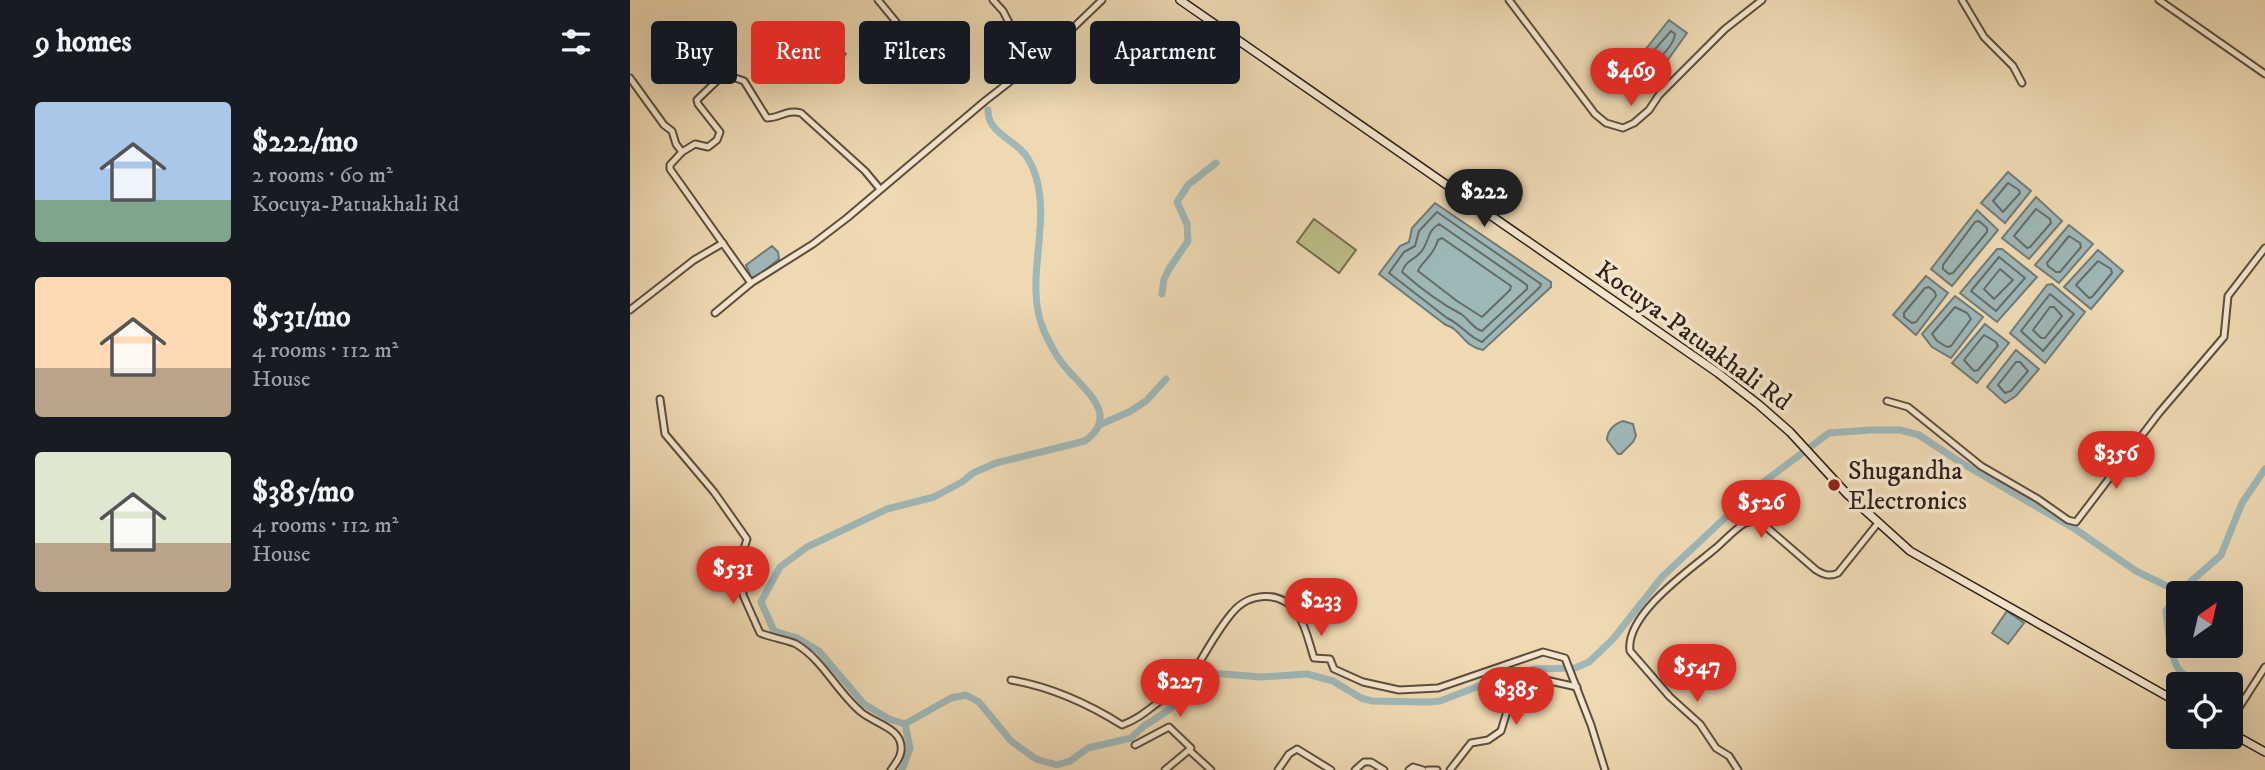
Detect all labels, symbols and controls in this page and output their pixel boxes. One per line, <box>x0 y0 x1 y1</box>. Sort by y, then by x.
chip: Buy <box>651 21 737 84</box>
chip: Rent <box>751 21 845 84</box>
chip: Filters <box>859 21 970 84</box>
chip: New <box>984 21 1076 84</box>
chip: Apartment <box>1090 21 1240 84</box>
icon: filters <box>557 23 595 61</box>
text: 9 homes <box>35 24 132 61</box>
pin: $469 <box>1590 48 1672 108</box>
text: $469 <box>1606 56 1656 85</box>
text: $222/mo <box>252 124 358 161</box>
icon: home <box>91 130 175 214</box>
text: 2 rooms · 60 m² <box>252 161 393 190</box>
pin: $222 <box>1443 170 1525 229</box>
text: $222 <box>1461 177 1507 206</box>
text: Kocuya-Patuakhali Rd <box>252 190 459 219</box>
street label: Kocuya-Patuakhali Rd <box>1589 254 1798 418</box>
text: $531/mo <box>252 299 351 336</box>
icon: home <box>91 305 175 389</box>
text: 4 rooms · 112 m² <box>252 336 399 365</box>
text: House <box>252 365 310 394</box>
pin: $356 <box>2075 432 2157 491</box>
text: $356 <box>2094 439 2138 468</box>
place label: Shugandha Electronics <box>1848 455 1967 518</box>
text: $385/mo <box>252 474 354 511</box>
marker: Shugandha Electronics <box>1826 477 1842 493</box>
icon: home <box>91 480 175 564</box>
pin: $526 <box>1720 480 1802 540</box>
text: $526 <box>1737 488 1785 517</box>
text: 4 rooms · 112 m² <box>252 511 399 540</box>
text: House <box>252 540 310 569</box>
pin: $531 <box>692 546 774 606</box>
text: $531 <box>712 554 754 583</box>
pin: $233 <box>1280 578 1362 638</box>
north arrow <box>2166 581 2244 658</box>
map controls <box>2166 581 2243 749</box>
text: $233 <box>1300 586 1342 615</box>
pin: $547 <box>1656 644 1738 704</box>
text: $547 <box>1673 652 1721 681</box>
pin: $227 <box>1139 660 1221 719</box>
text: $227 <box>1157 667 1203 696</box>
pin: $385 <box>1475 668 1557 727</box>
button: locate <box>2166 672 2243 749</box>
text: $385 <box>1494 675 1538 704</box>

